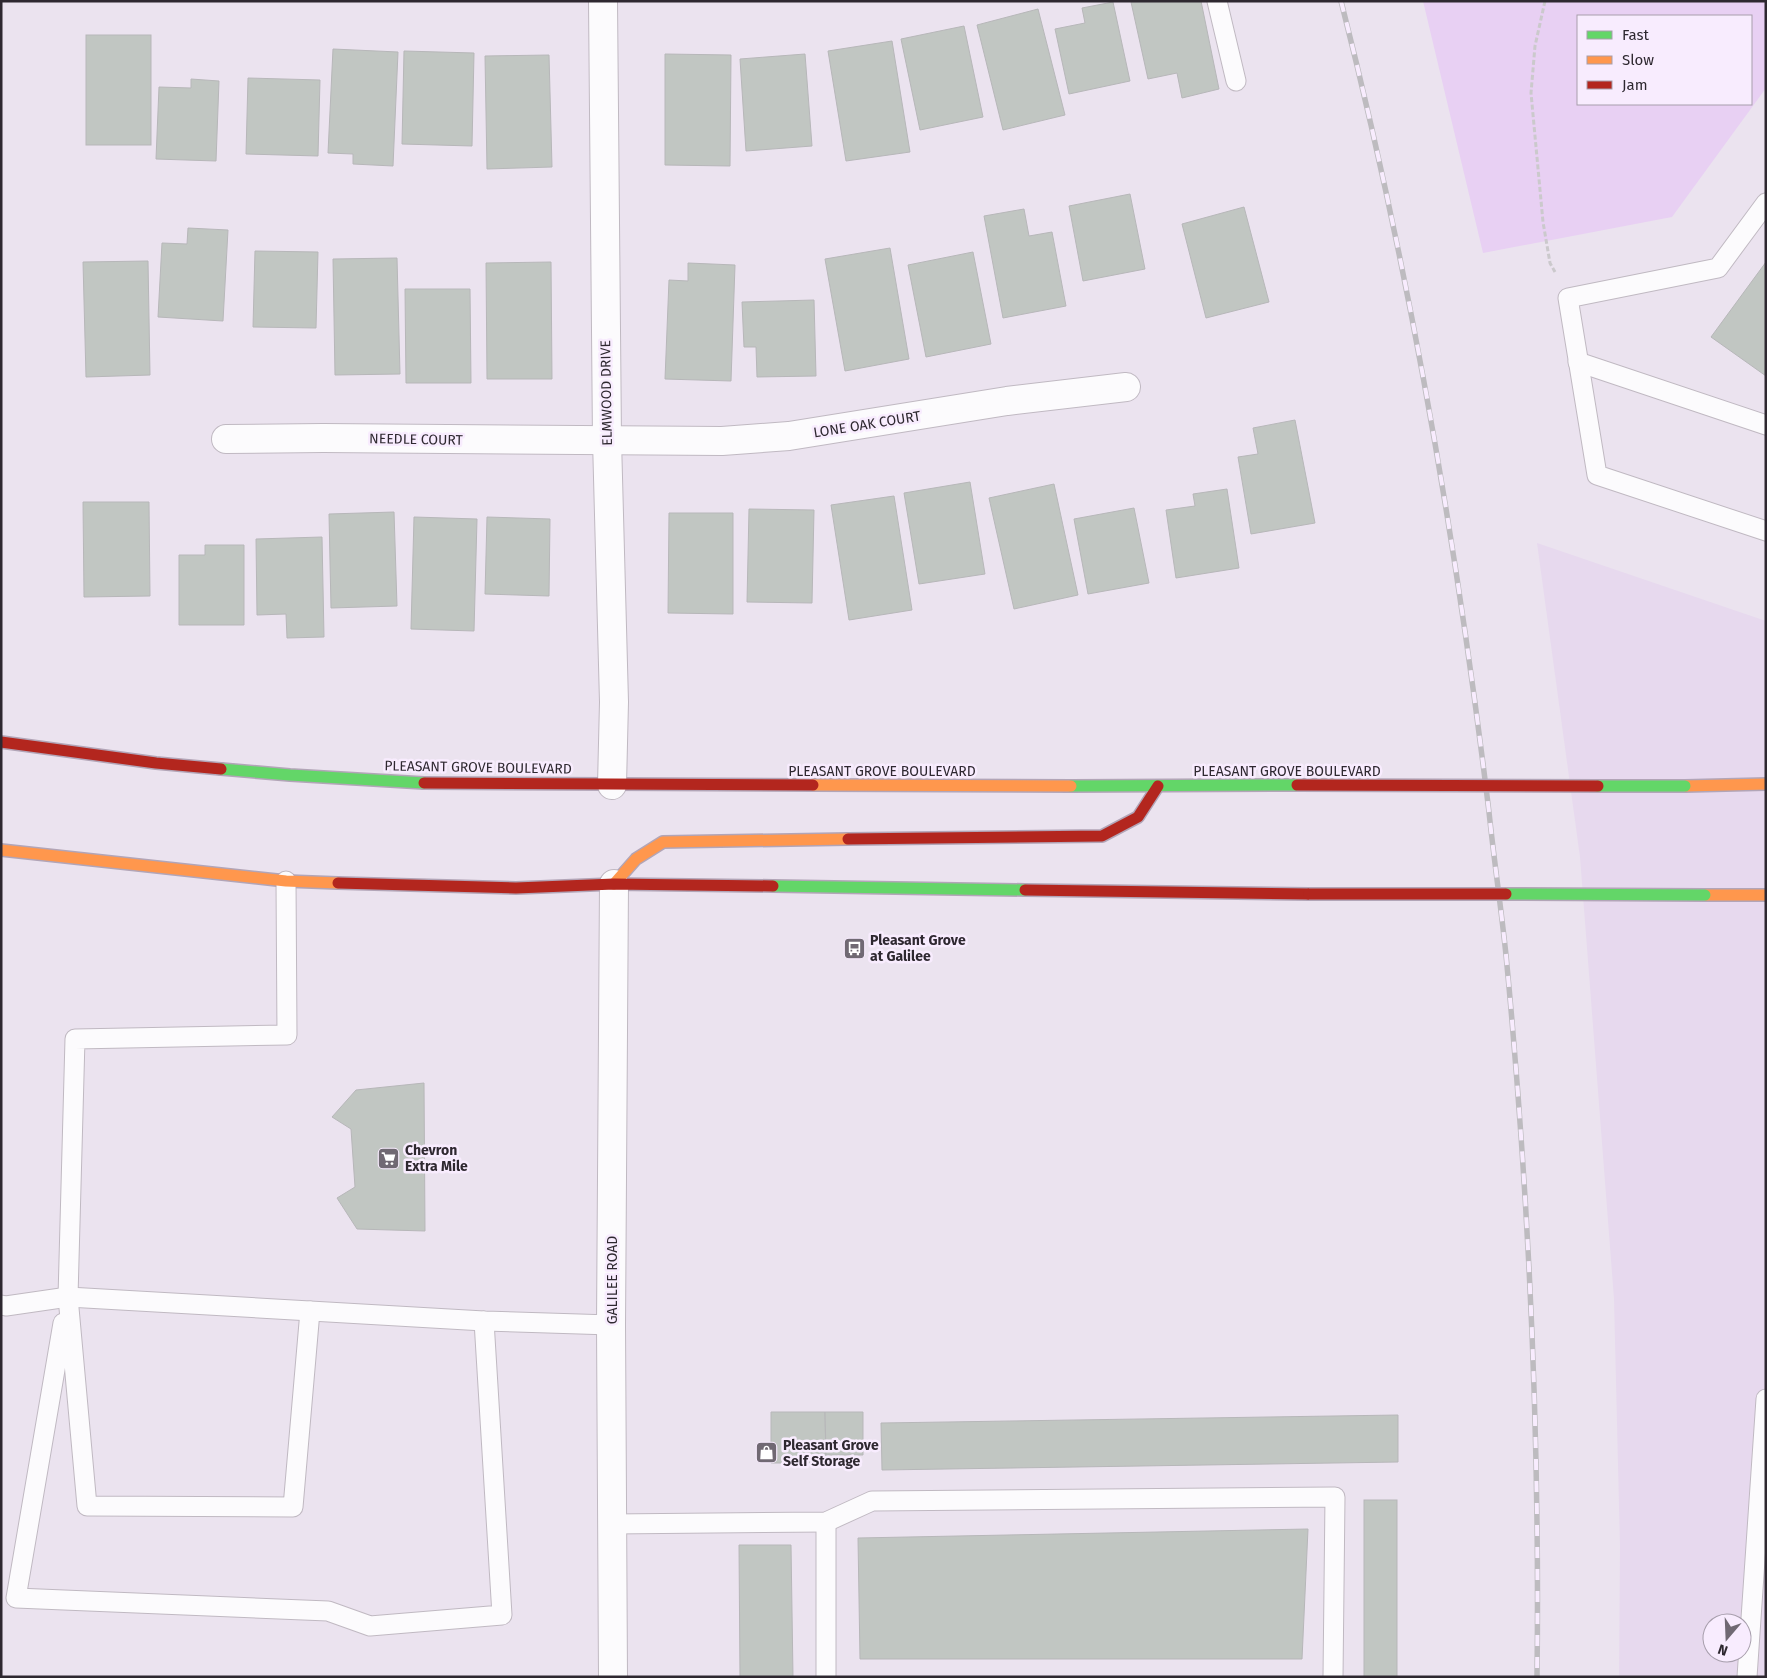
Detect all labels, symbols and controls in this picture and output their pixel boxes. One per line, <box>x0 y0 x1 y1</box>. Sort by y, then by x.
legend <box>1577 15 1752 105</box>
text: Fast <box>1622 26 1649 44</box>
text: Slow <box>1622 51 1654 69</box>
text: Jam <box>1622 76 1648 94</box>
street label: ELMWOOD DRIVE <box>597 340 616 446</box>
street label: LONE OAK COURT <box>812 408 923 441</box>
street label: NEEDLE COURT <box>369 430 464 449</box>
street label: PLEASANT GROVE BOULEVARD <box>384 757 572 778</box>
street label: PLEASANT GROVE BOULEVARD <box>788 763 976 780</box>
street label: PLEASANT GROVE BOULEVARD <box>1193 763 1381 780</box>
place label: Pleasant Grove at Galilee <box>870 932 966 965</box>
bus stop icon: Pleasant Grove at Galilee <box>842 936 866 960</box>
place label: Chevron Extra Mile <box>405 1142 468 1175</box>
supermarket icon: Chevron Extra Mile <box>377 1146 401 1170</box>
street label: GALILEE ROAD <box>604 1236 621 1324</box>
place label: Pleasant Grove Self Storage <box>783 1437 879 1470</box>
shop icon: Pleasant Grove Self Storage <box>755 1441 779 1465</box>
north arrow <box>1702 1613 1752 1663</box>
text: N <box>1716 1640 1730 1659</box>

